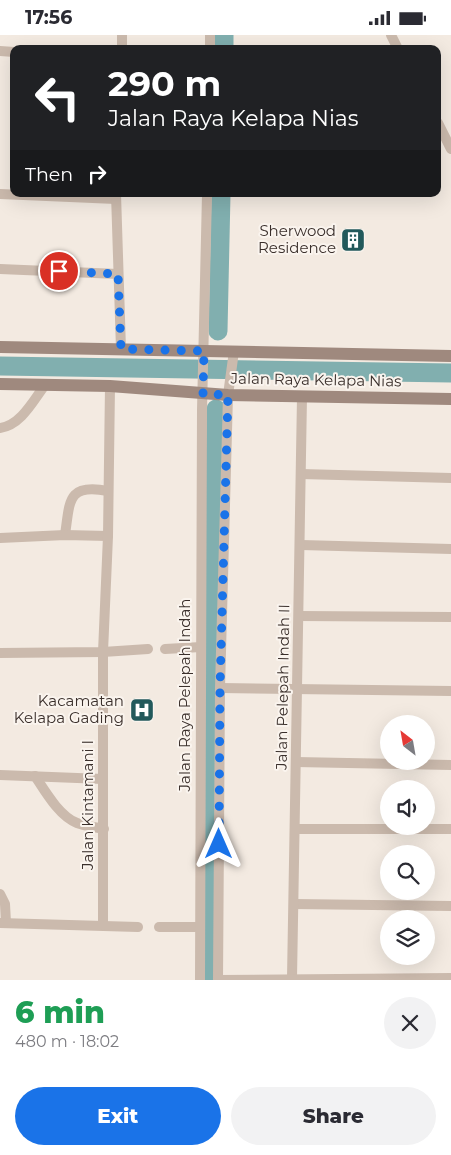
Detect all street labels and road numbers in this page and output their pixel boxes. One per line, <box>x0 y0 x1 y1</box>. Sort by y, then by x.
street label: Jalan Raya Kelapa Nias <box>229 368 402 390</box>
street label: Jalan Raya Pelepah Indah <box>175 599 194 792</box>
street label: Jalan Pelepah Indah II <box>272 604 293 771</box>
street label: Jalan Kintamani I <box>78 740 97 871</box>

